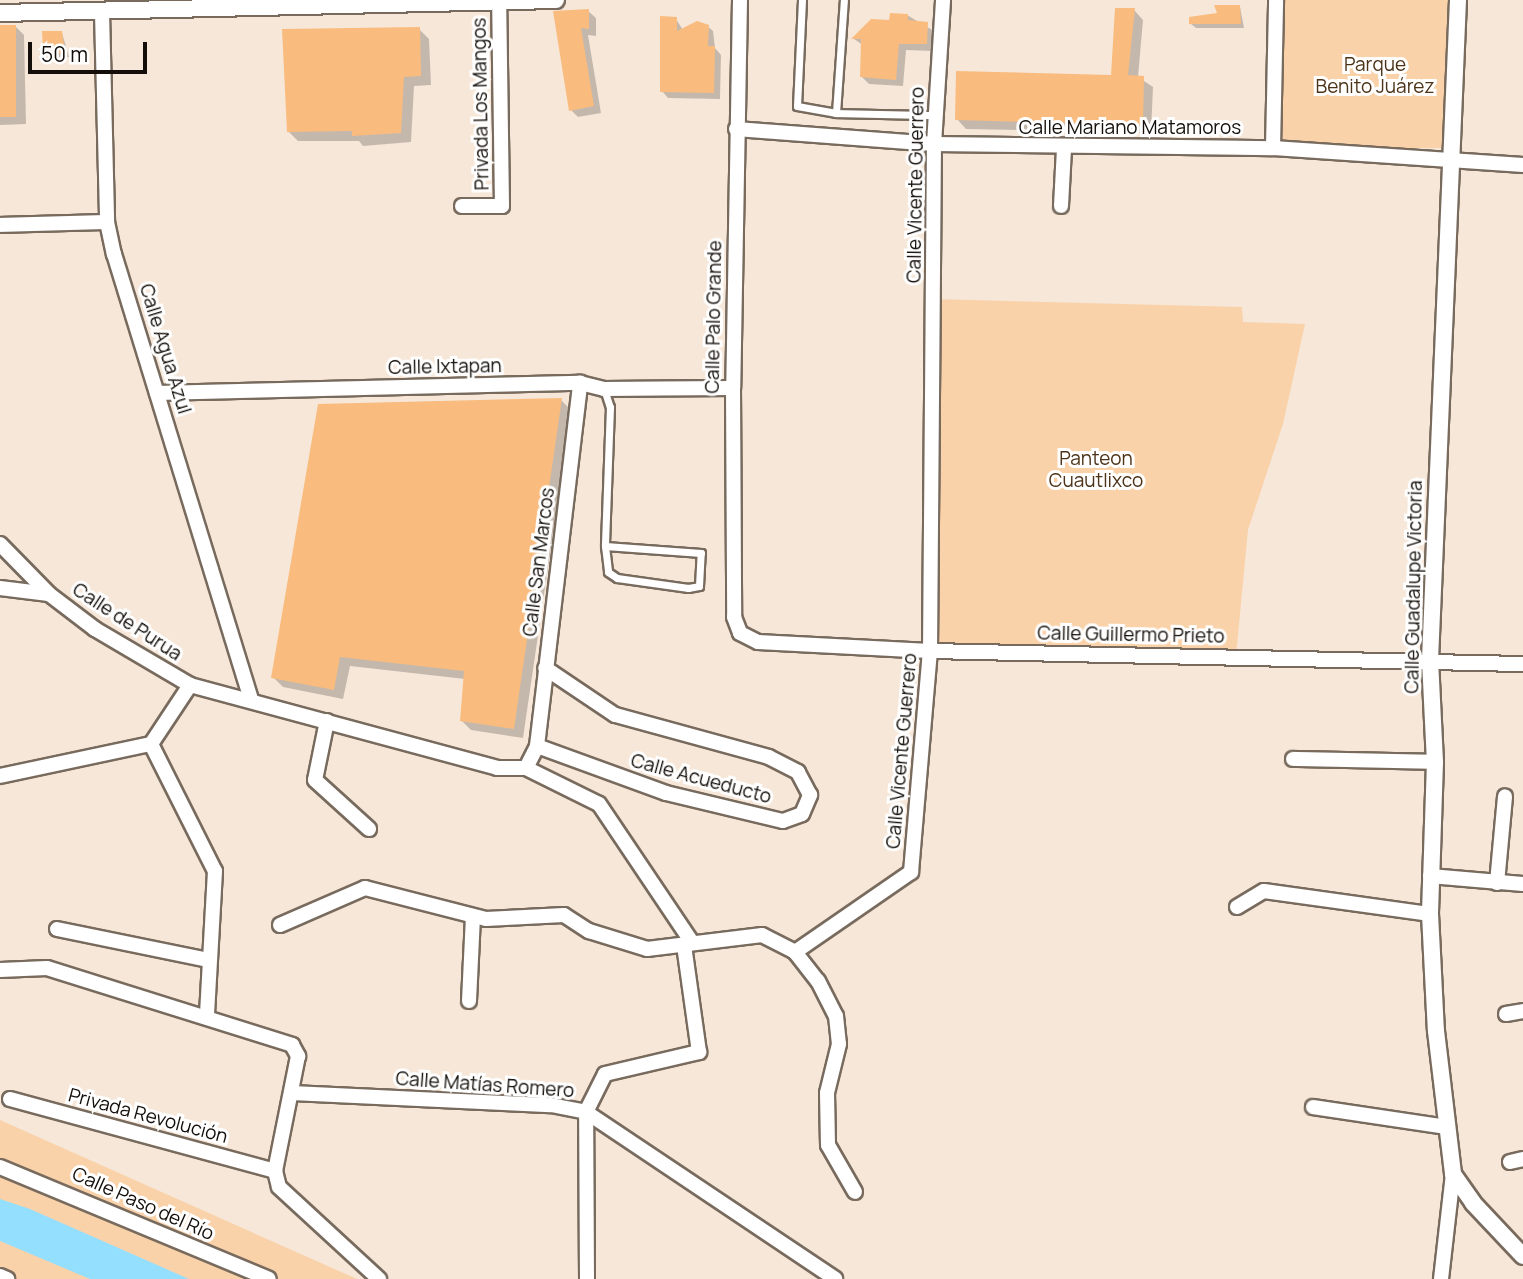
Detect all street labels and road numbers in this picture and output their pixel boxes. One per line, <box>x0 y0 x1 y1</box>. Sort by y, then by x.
street label: Privada Los Mangos <box>468 17 494 191</box>
street label: Calle Vicente Guerrero <box>903 87 929 283</box>
street label: Calle Mariano Matamoros <box>1019 117 1241 139</box>
street label: Calle Palo Grande <box>701 240 727 394</box>
street label: Calle Agua Azul <box>134 281 196 417</box>
street label: Calle Ixtapan <box>388 355 502 379</box>
street label: Calle Guadalupe Victoria <box>1401 480 1427 694</box>
street label: Calle San Marcos <box>519 486 559 638</box>
street label: Calle de Purua <box>68 578 186 666</box>
street label: Calle Guillermo Prieto <box>1037 622 1225 648</box>
street label: Calle Vicente Guerrero <box>882 652 922 850</box>
street label: Calle Acueducto <box>628 749 774 809</box>
street label: Calle Matías Romero <box>395 1067 575 1103</box>
street label: Privada Revolución <box>66 1084 230 1148</box>
street label: Calle Paso del Río <box>69 1163 217 1245</box>

